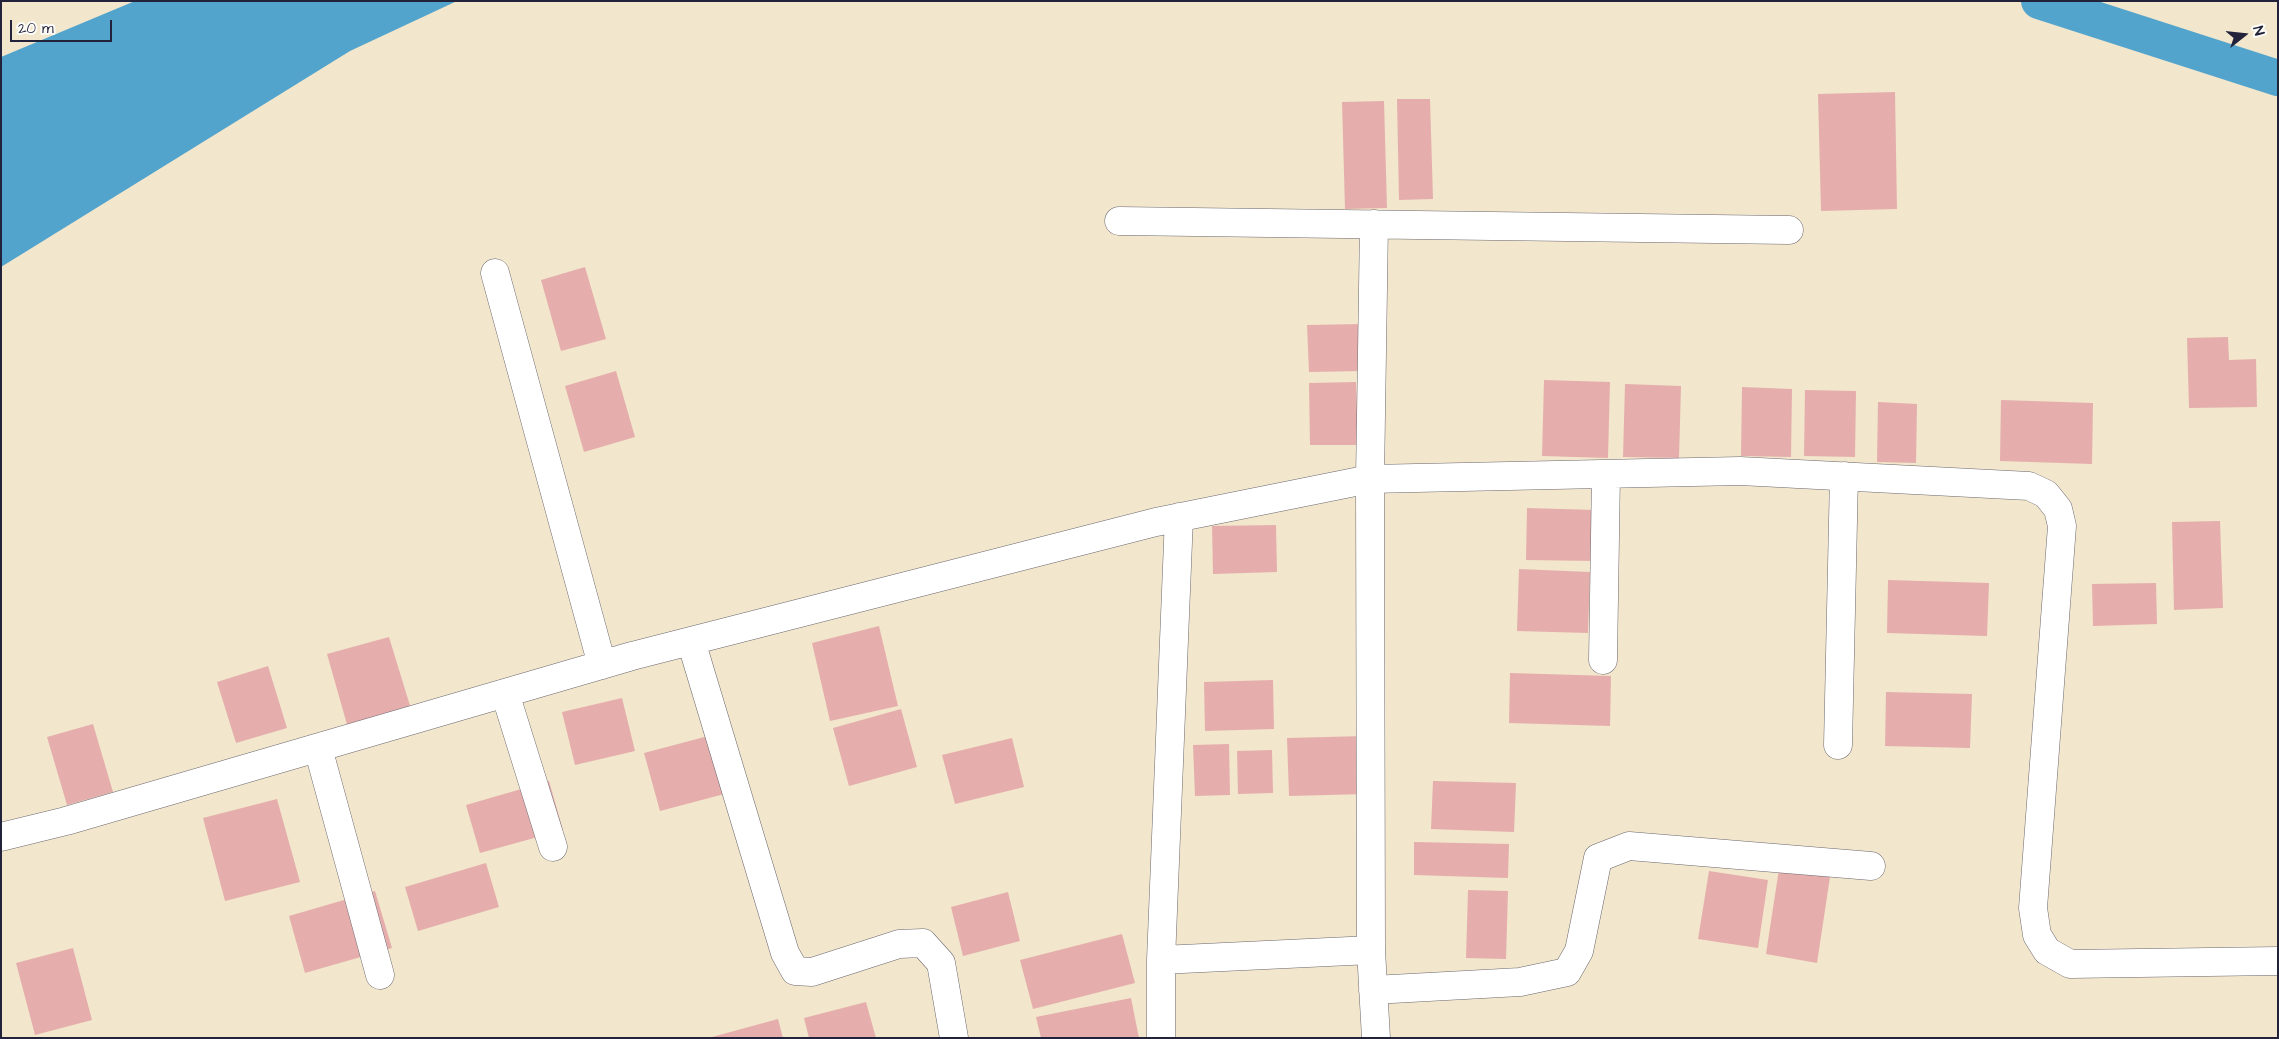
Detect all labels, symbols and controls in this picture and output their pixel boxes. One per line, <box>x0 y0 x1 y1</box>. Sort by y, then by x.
scale bar <box>12 10 115 42</box>
north arrow <box>2219 10 2269 60</box>
text: 20 m <box>18 18 54 39</box>
text: N <box>2248 24 2269 38</box>

